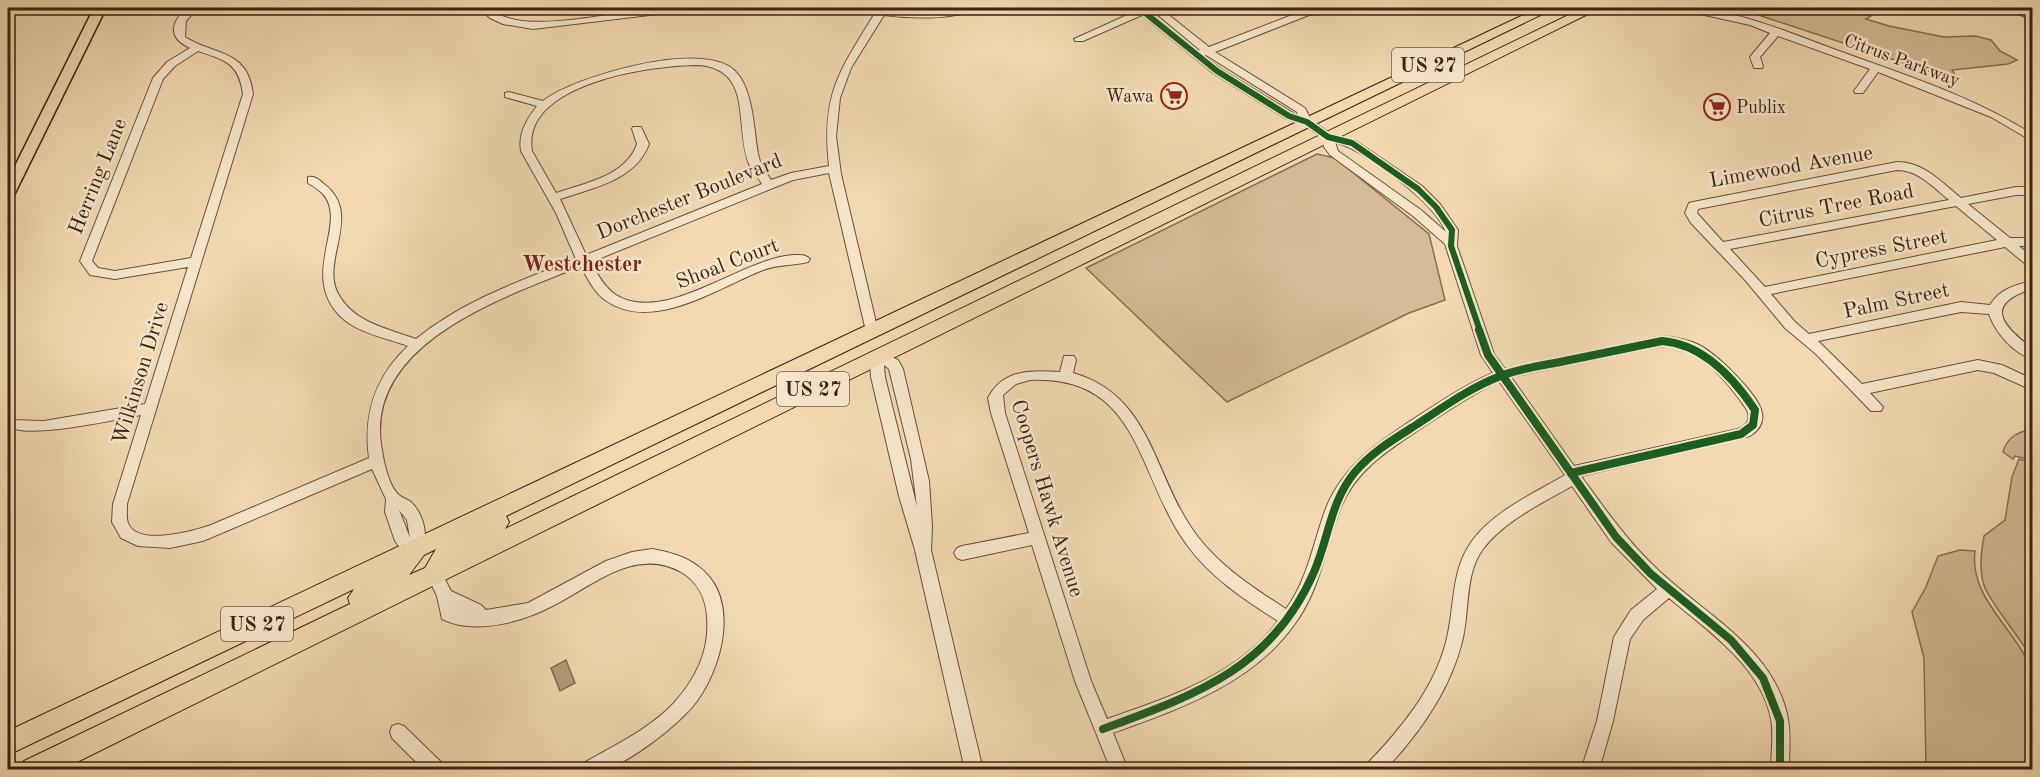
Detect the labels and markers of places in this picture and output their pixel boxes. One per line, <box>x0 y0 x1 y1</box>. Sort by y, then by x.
supermarket icon: Wawa <box>1159 81 1189 111</box>
place label: Wawa <box>1105 88 1154 106</box>
supermarket icon: Publix <box>1702 92 1732 122</box>
place label: Publix <box>1736 99 1786 117</box>

